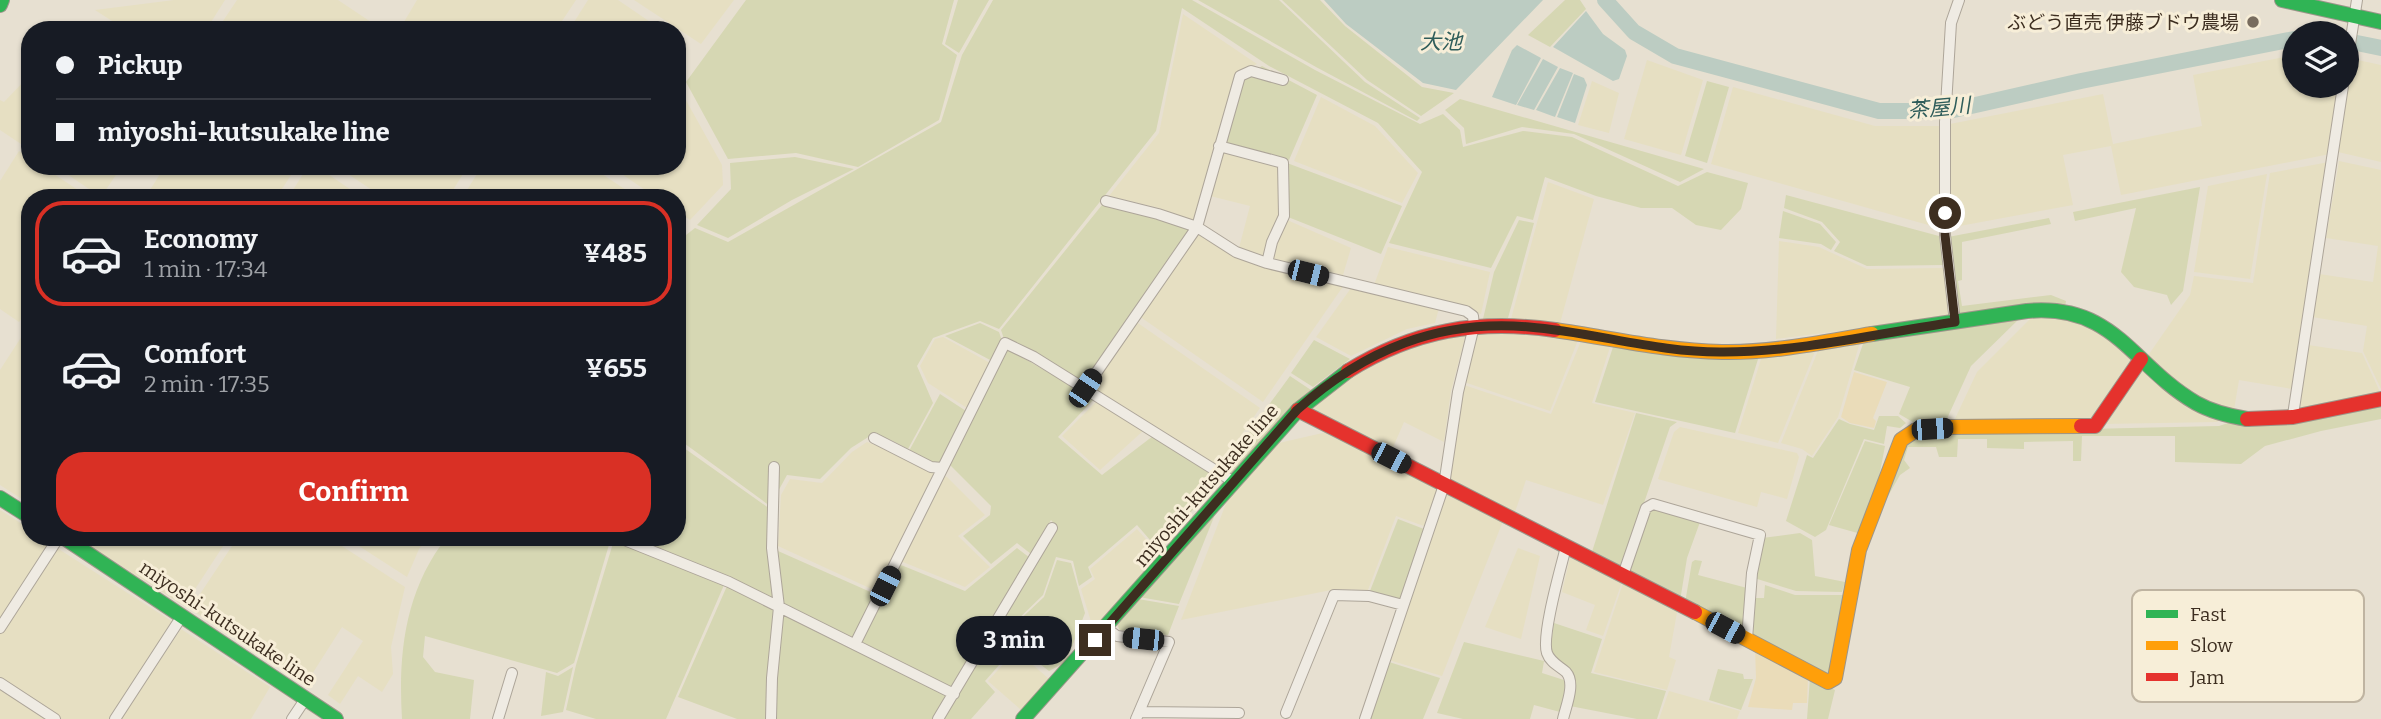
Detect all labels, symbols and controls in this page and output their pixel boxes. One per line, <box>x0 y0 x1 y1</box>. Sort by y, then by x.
place label: ぶどう直売 伊藤ブドウ農場 <box>2007 11 2239 34</box>
marker: ぶどう直売 伊藤ブドウ農場 <box>2245 14 2261 30</box>
map controls <box>2282 21 2359 98</box>
button: layers <box>2282 21 2359 98</box>
water label: 大池 <box>1420 29 1464 55</box>
text: Pickup <box>98 50 183 81</box>
water label: 茶屋川 <box>1906 92 1974 124</box>
text: miyoshi-kutsukake line <box>98 117 390 148</box>
route start <box>1929 197 1961 229</box>
icon: car <box>60 222 123 285</box>
text: Economy <box>144 224 258 255</box>
text: ¥485 <box>583 238 647 269</box>
text: 1 min · 17:34 <box>144 255 267 283</box>
car <box>1286 258 1331 288</box>
icon: car <box>60 337 123 400</box>
text: Comfort <box>144 339 247 370</box>
text: ¥655 <box>586 353 647 384</box>
car <box>1065 365 1106 411</box>
text: 2 min · 17:35 <box>144 370 269 398</box>
street label: miyoshi-kutsukake line <box>1130 399 1283 571</box>
car <box>1911 417 1954 441</box>
car <box>1368 439 1415 477</box>
button: Confirm <box>56 452 651 532</box>
street label: miyoshi-kutsukake line <box>135 556 320 691</box>
car <box>867 563 904 609</box>
legend <box>2132 590 2364 702</box>
text: Fast <box>2190 603 2227 626</box>
car <box>1702 609 1749 647</box>
callout: 3 min <box>955 616 1070 664</box>
route end <box>1079 624 1111 656</box>
text: 3 min <box>983 626 1045 654</box>
car <box>1122 626 1165 652</box>
text: Slow <box>2190 634 2233 657</box>
text: Jam <box>2189 666 2224 689</box>

